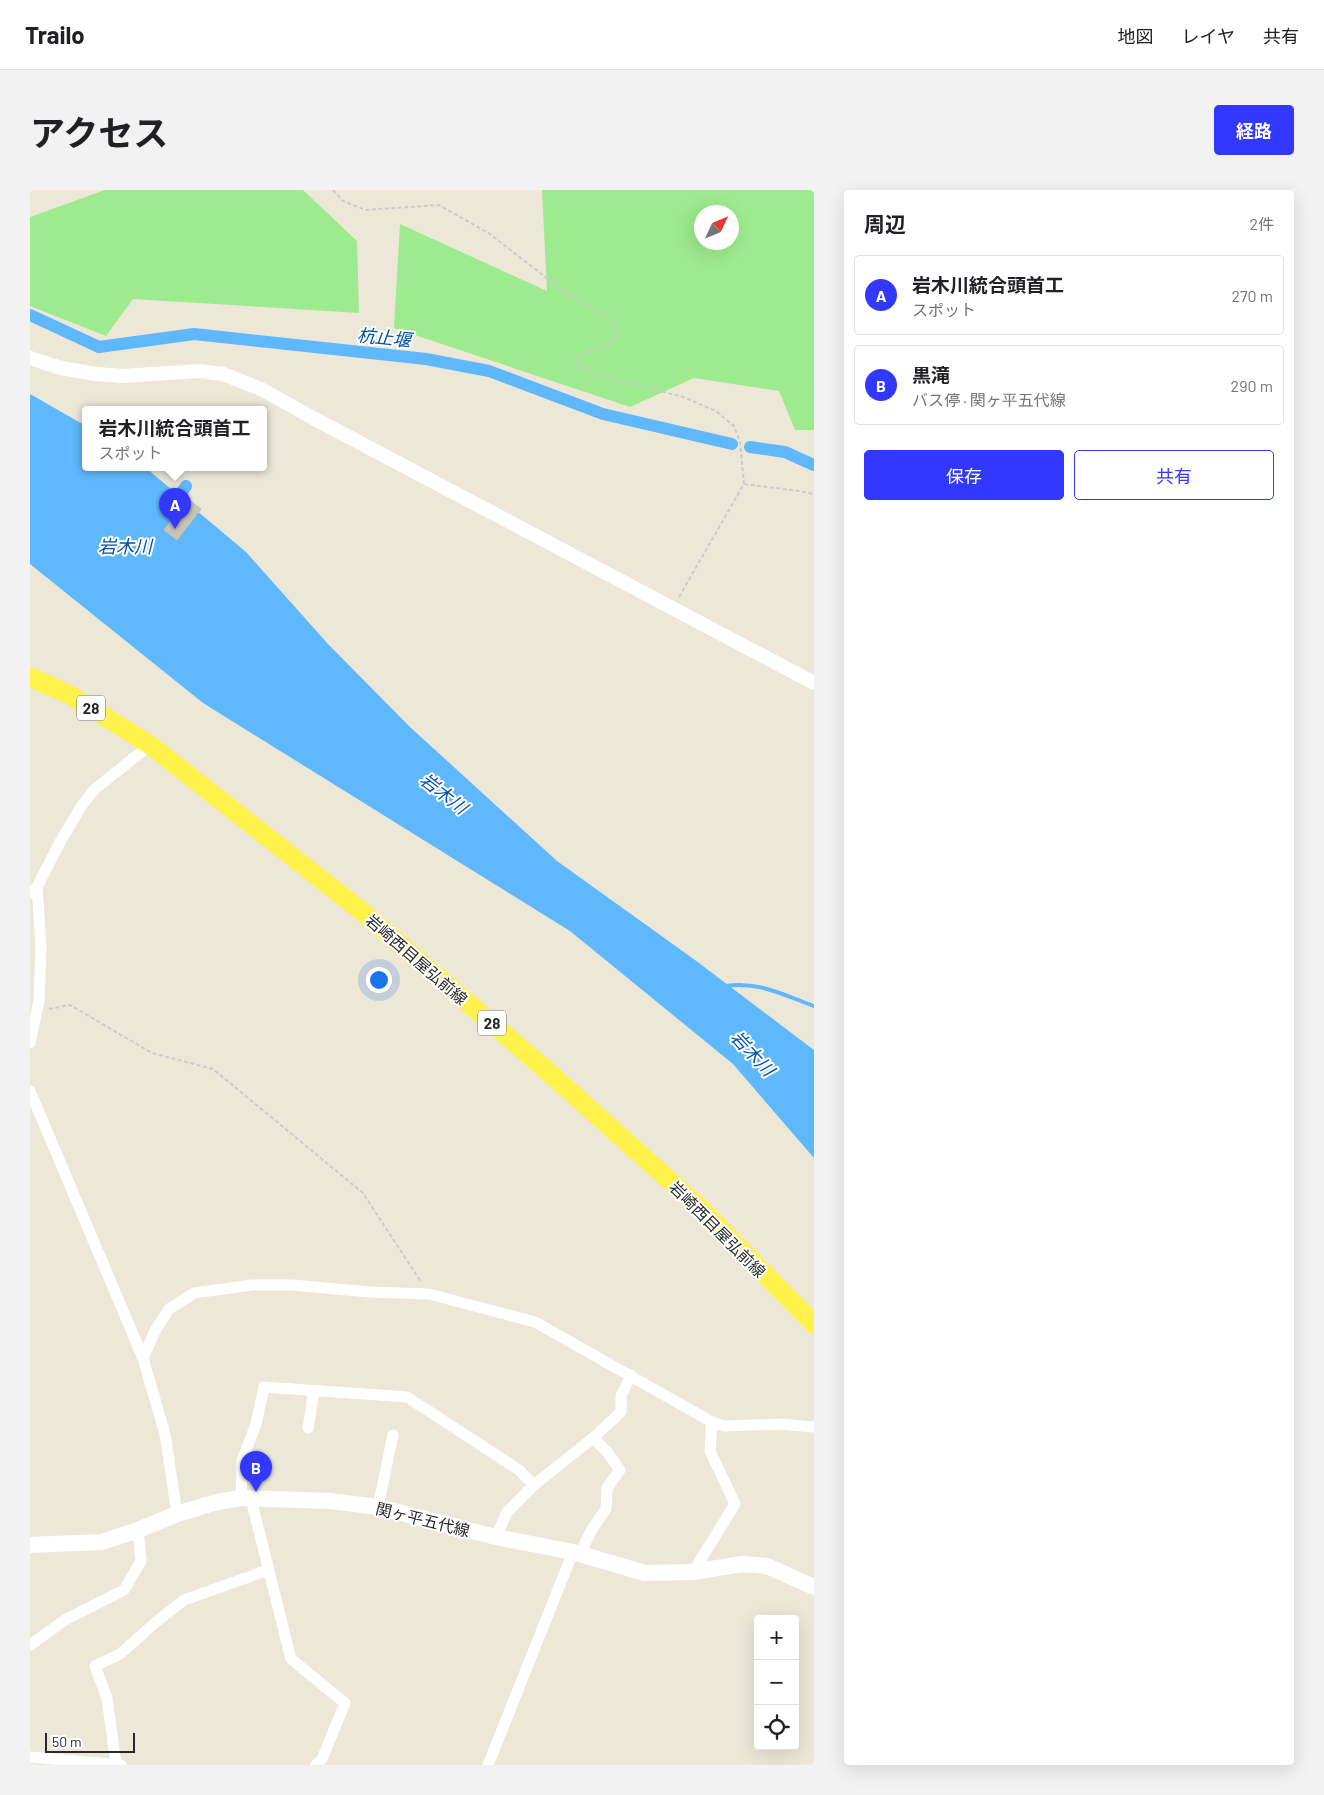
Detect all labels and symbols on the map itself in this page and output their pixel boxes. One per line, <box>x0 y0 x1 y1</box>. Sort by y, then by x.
north arrow <box>694 205 739 250</box>
water label: 杭止堰 <box>356 323 415 351</box>
pin: A <box>159 488 191 529</box>
water label: 岩木川 <box>98 535 154 557</box>
road number: 28 <box>77 696 105 720</box>
water label: 岩木川 <box>416 768 474 820</box>
street label: 岩崎西目屋弘前線 <box>362 910 472 1008</box>
your location <box>366 967 392 993</box>
road number: 28 <box>478 1010 506 1036</box>
water label: 岩木川 <box>727 1026 781 1082</box>
street label: 岩崎西目屋弘前線 <box>666 1177 770 1281</box>
pin: B <box>240 1451 272 1492</box>
street label: 関ヶ平五代線 <box>374 1498 472 1540</box>
scale bar <box>45 1730 135 1753</box>

